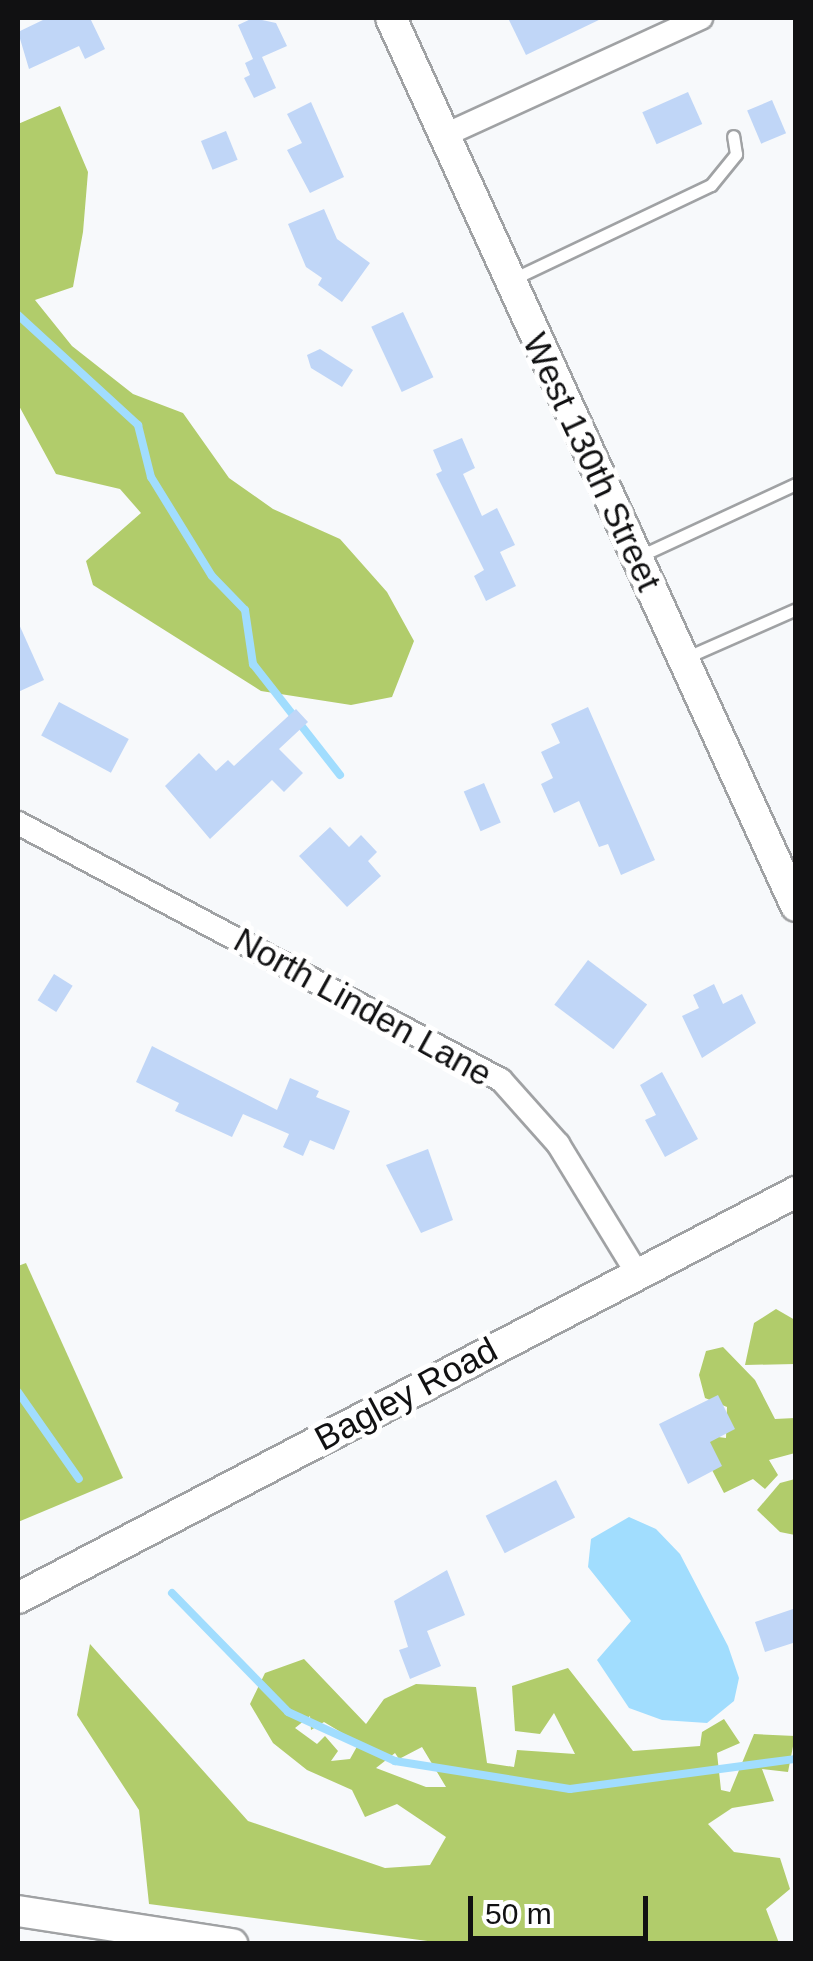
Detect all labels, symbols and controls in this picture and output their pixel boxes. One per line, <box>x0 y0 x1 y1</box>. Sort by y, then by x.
street label: West 130th Street <box>514 326 670 598</box>
street label: North Linden Lane <box>227 919 499 1095</box>
street label: Bagley Road <box>308 1328 504 1460</box>
scale bar <box>473 1876 653 1938</box>
text: 50 m <box>485 1897 552 1930</box>

